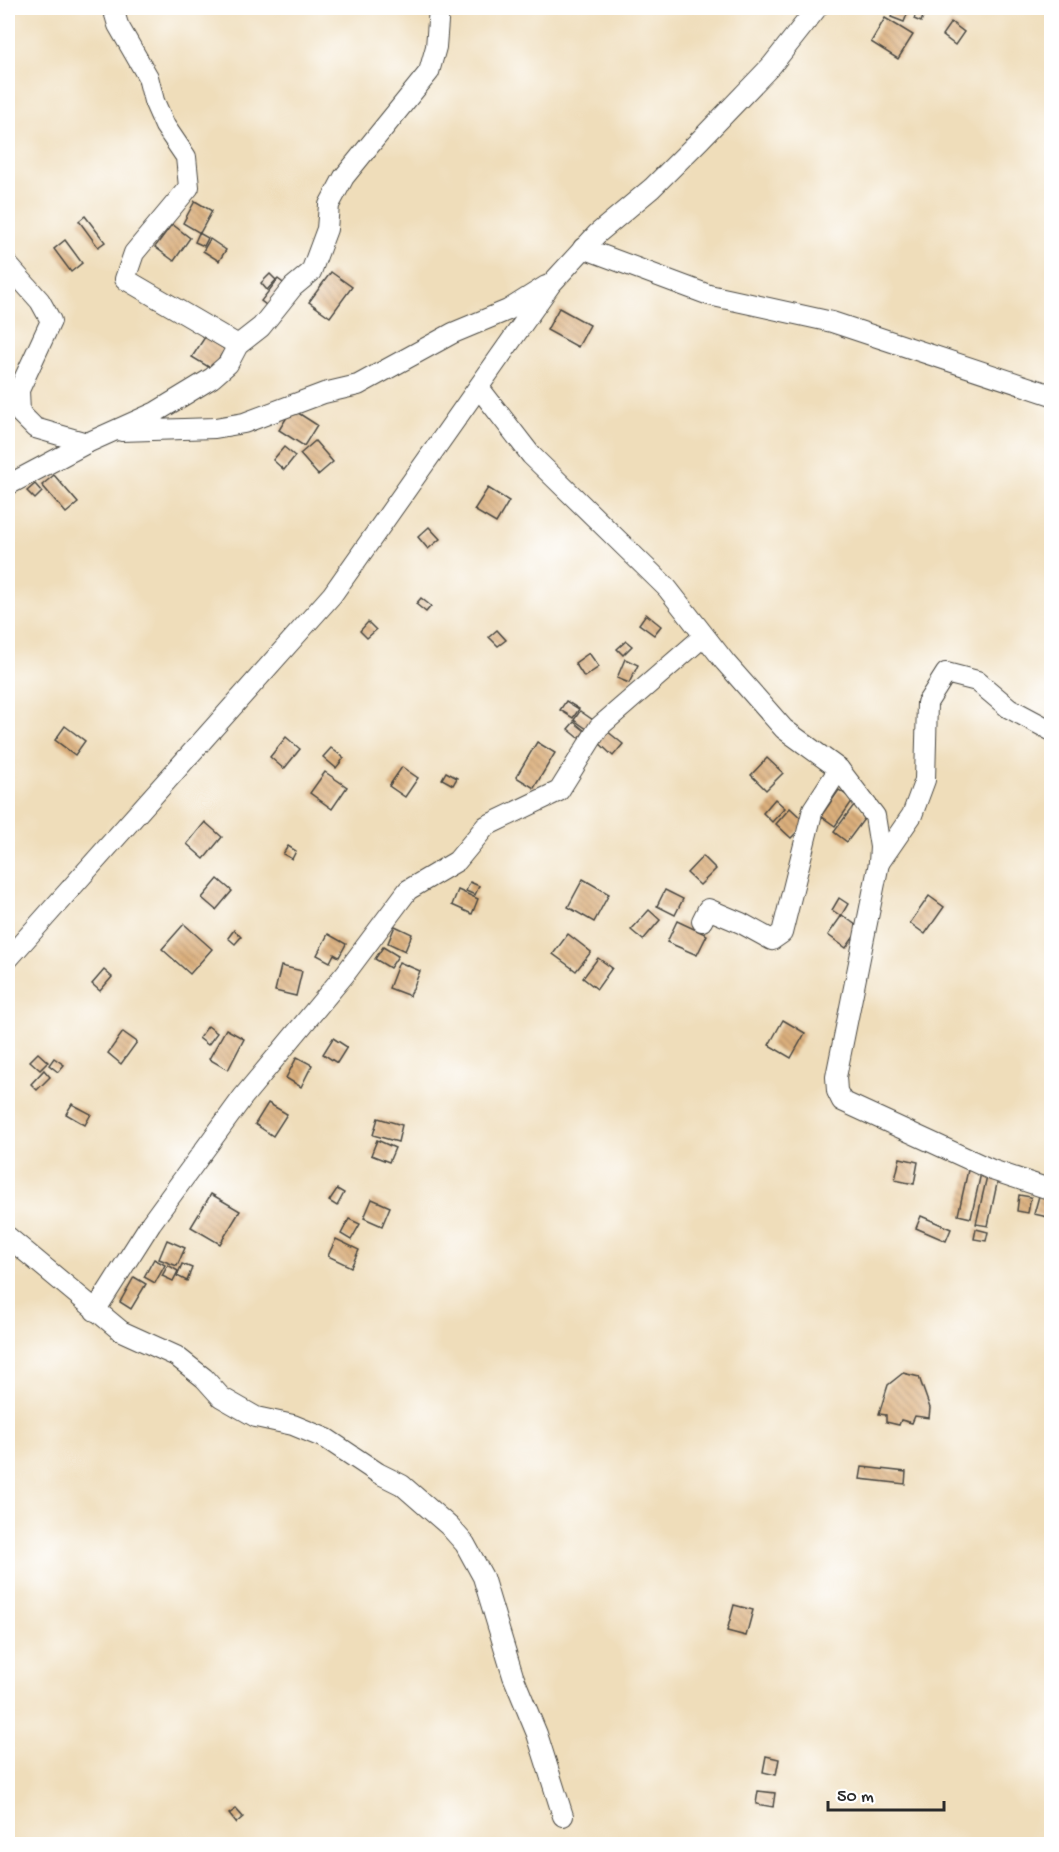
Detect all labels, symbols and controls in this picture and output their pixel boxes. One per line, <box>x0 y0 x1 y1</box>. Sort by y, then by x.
scale bar <box>828 1774 944 1812</box>
text: 50 m <box>837 1787 874 1808</box>

